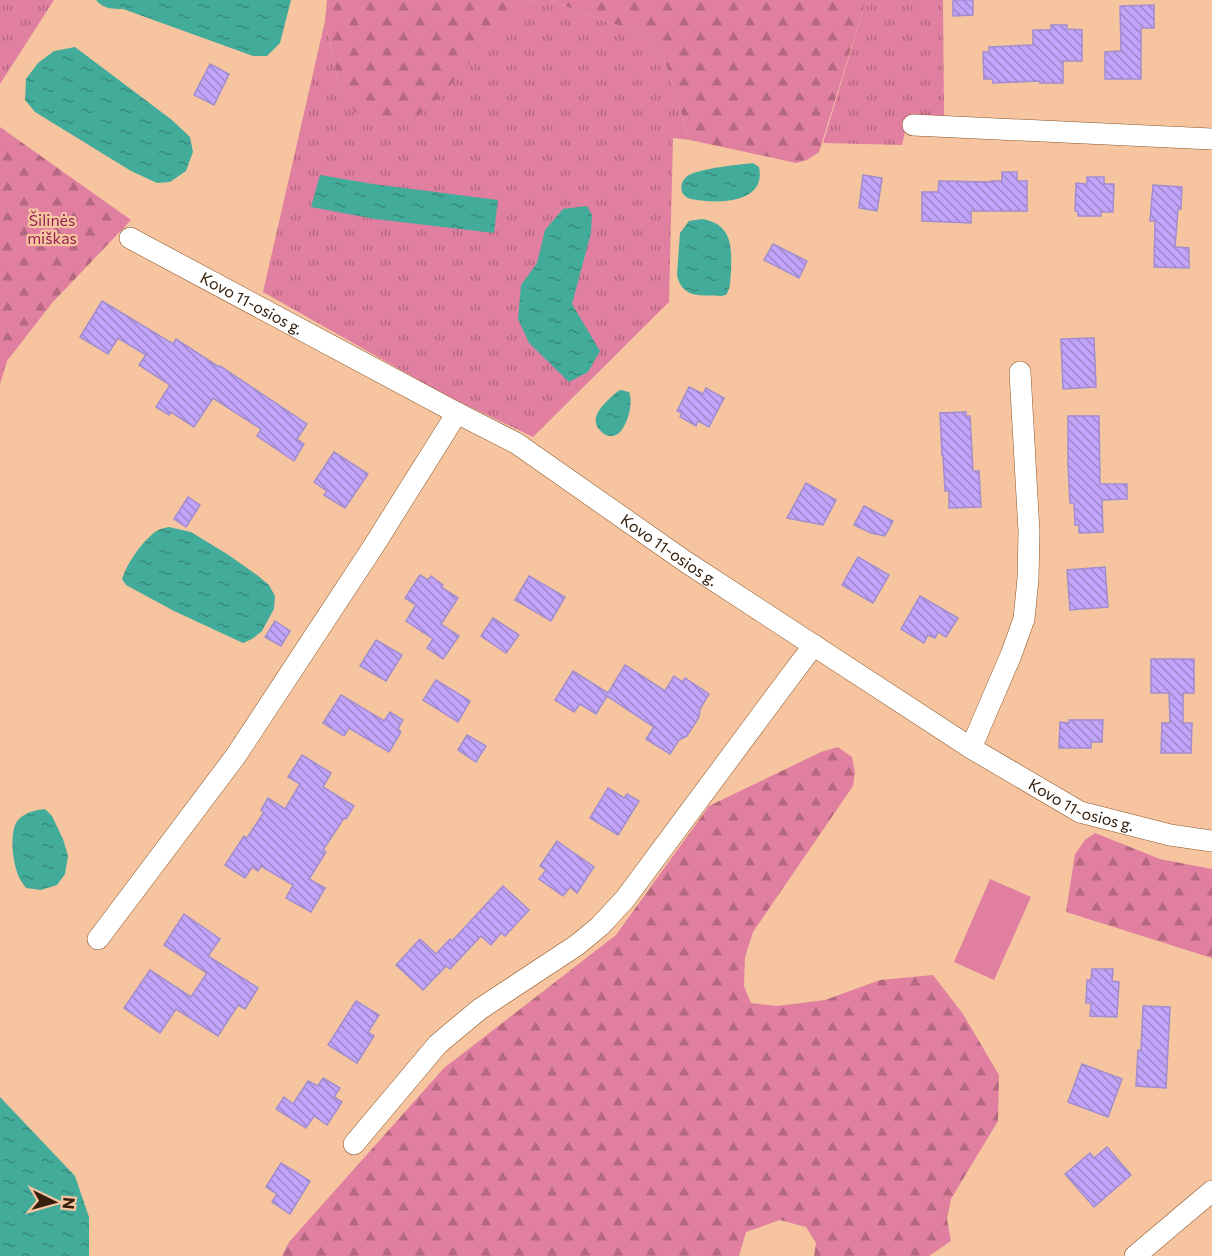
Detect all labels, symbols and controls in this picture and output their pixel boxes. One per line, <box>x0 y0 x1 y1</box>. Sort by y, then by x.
park label: Šilinės miškas <box>27 210 77 247</box>
street label: Kovo 11-osios g. <box>197 268 306 338</box>
street label: Kovo 11-osios g. <box>617 509 722 589</box>
street label: Kovo 11-osios g. <box>1025 774 1136 834</box>
north arrow <box>24 1172 84 1232</box>
text: N <box>59 1197 79 1210</box>

